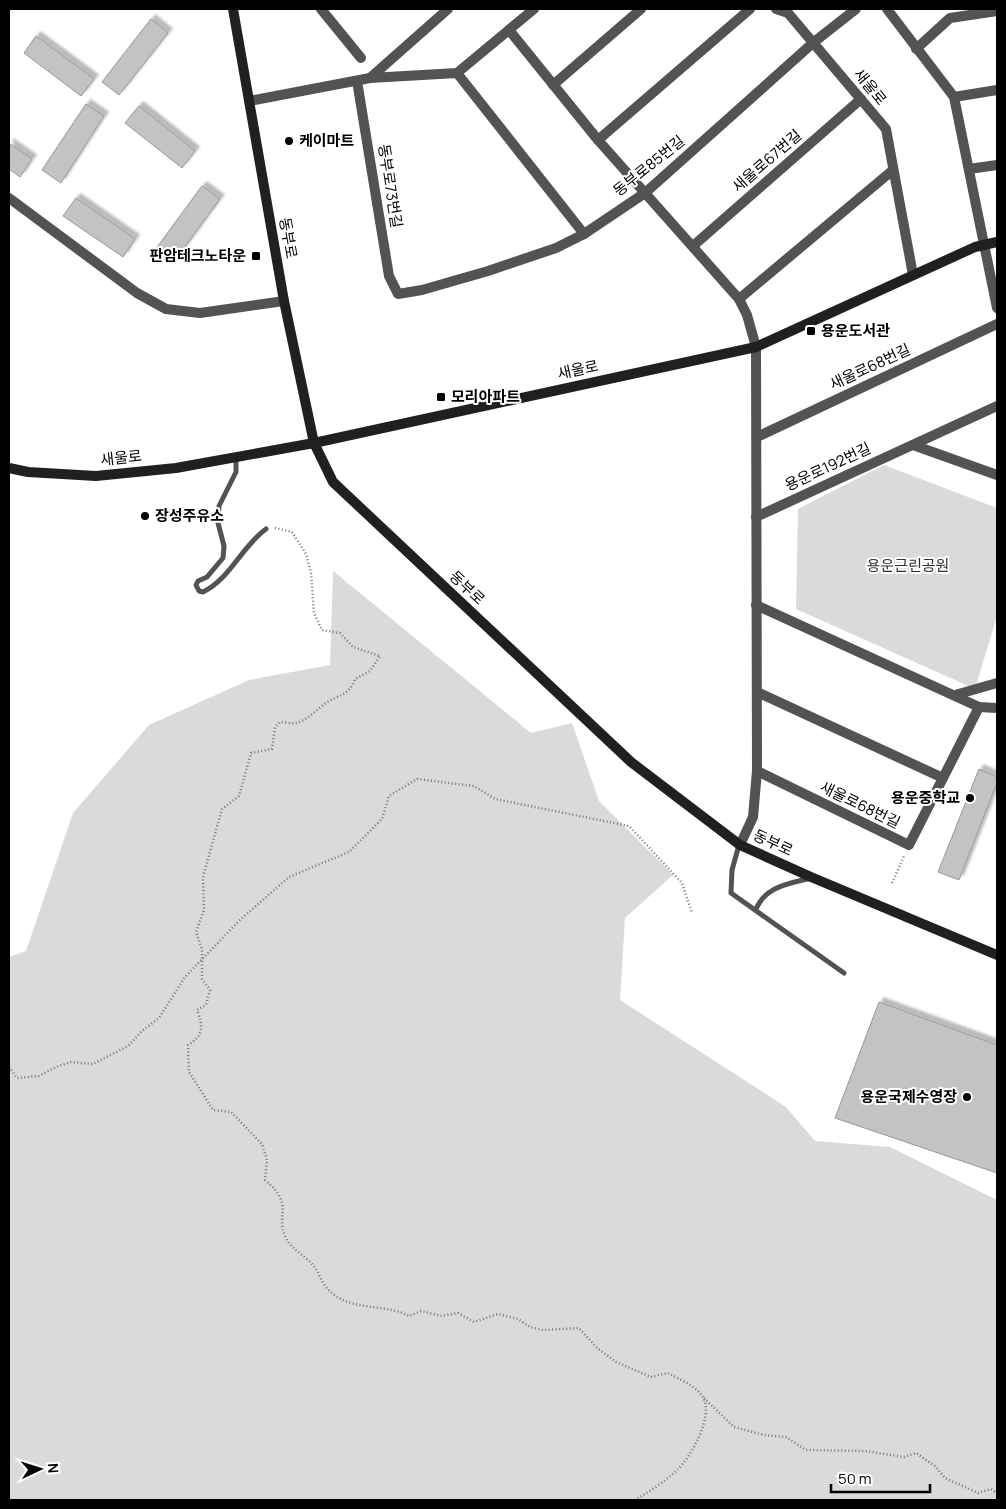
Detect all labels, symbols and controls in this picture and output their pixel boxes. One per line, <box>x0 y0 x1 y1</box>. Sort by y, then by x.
street label: 새울로 <box>849 64 892 109</box>
street label: 새울로67번길 <box>727 125 806 197</box>
place label: 케이마트 <box>299 130 354 151</box>
street label: 동부로85번길 <box>609 130 689 201</box>
marker: 케이마트 <box>283 135 295 147</box>
street label: 동부로73번길 <box>373 142 407 229</box>
street label: 동부로 <box>275 216 302 260</box>
place label: 판암테크노타운 <box>149 245 246 266</box>
marker: 판암테크노타운 <box>250 250 262 262</box>
place label: 용운도서관 <box>821 320 890 341</box>
marker: 용운도서관 <box>805 325 817 337</box>
street label: 새울로68번길 <box>826 339 914 394</box>
street label: 새울로 <box>555 355 600 384</box>
place label: 모리아파트 <box>451 386 520 407</box>
marker: 모리아파트 <box>435 391 447 403</box>
street label: 용운로192번길 <box>781 437 874 496</box>
street label: 새울로 <box>99 445 143 470</box>
place label: 장성주유소 <box>155 505 224 526</box>
marker: 장성주유소 <box>139 510 151 522</box>
park label: 용운근린공원 <box>867 555 949 576</box>
street label: 동부로 <box>445 566 490 609</box>
street label: 새울로68번길 <box>817 776 904 833</box>
place label: 용운중학교 <box>891 787 960 808</box>
marker: 용운중학교 <box>964 792 976 804</box>
street label: 동부로 <box>750 824 796 861</box>
place label: 용운국제수영장 <box>860 1086 957 1107</box>
marker: 용운국제수영장 <box>961 1091 973 1103</box>
north arrow <box>15 1444 65 1494</box>
text: N <box>44 1462 63 1474</box>
scale bar <box>831 1462 930 1494</box>
text: 50 m <box>838 1468 872 1489</box>

